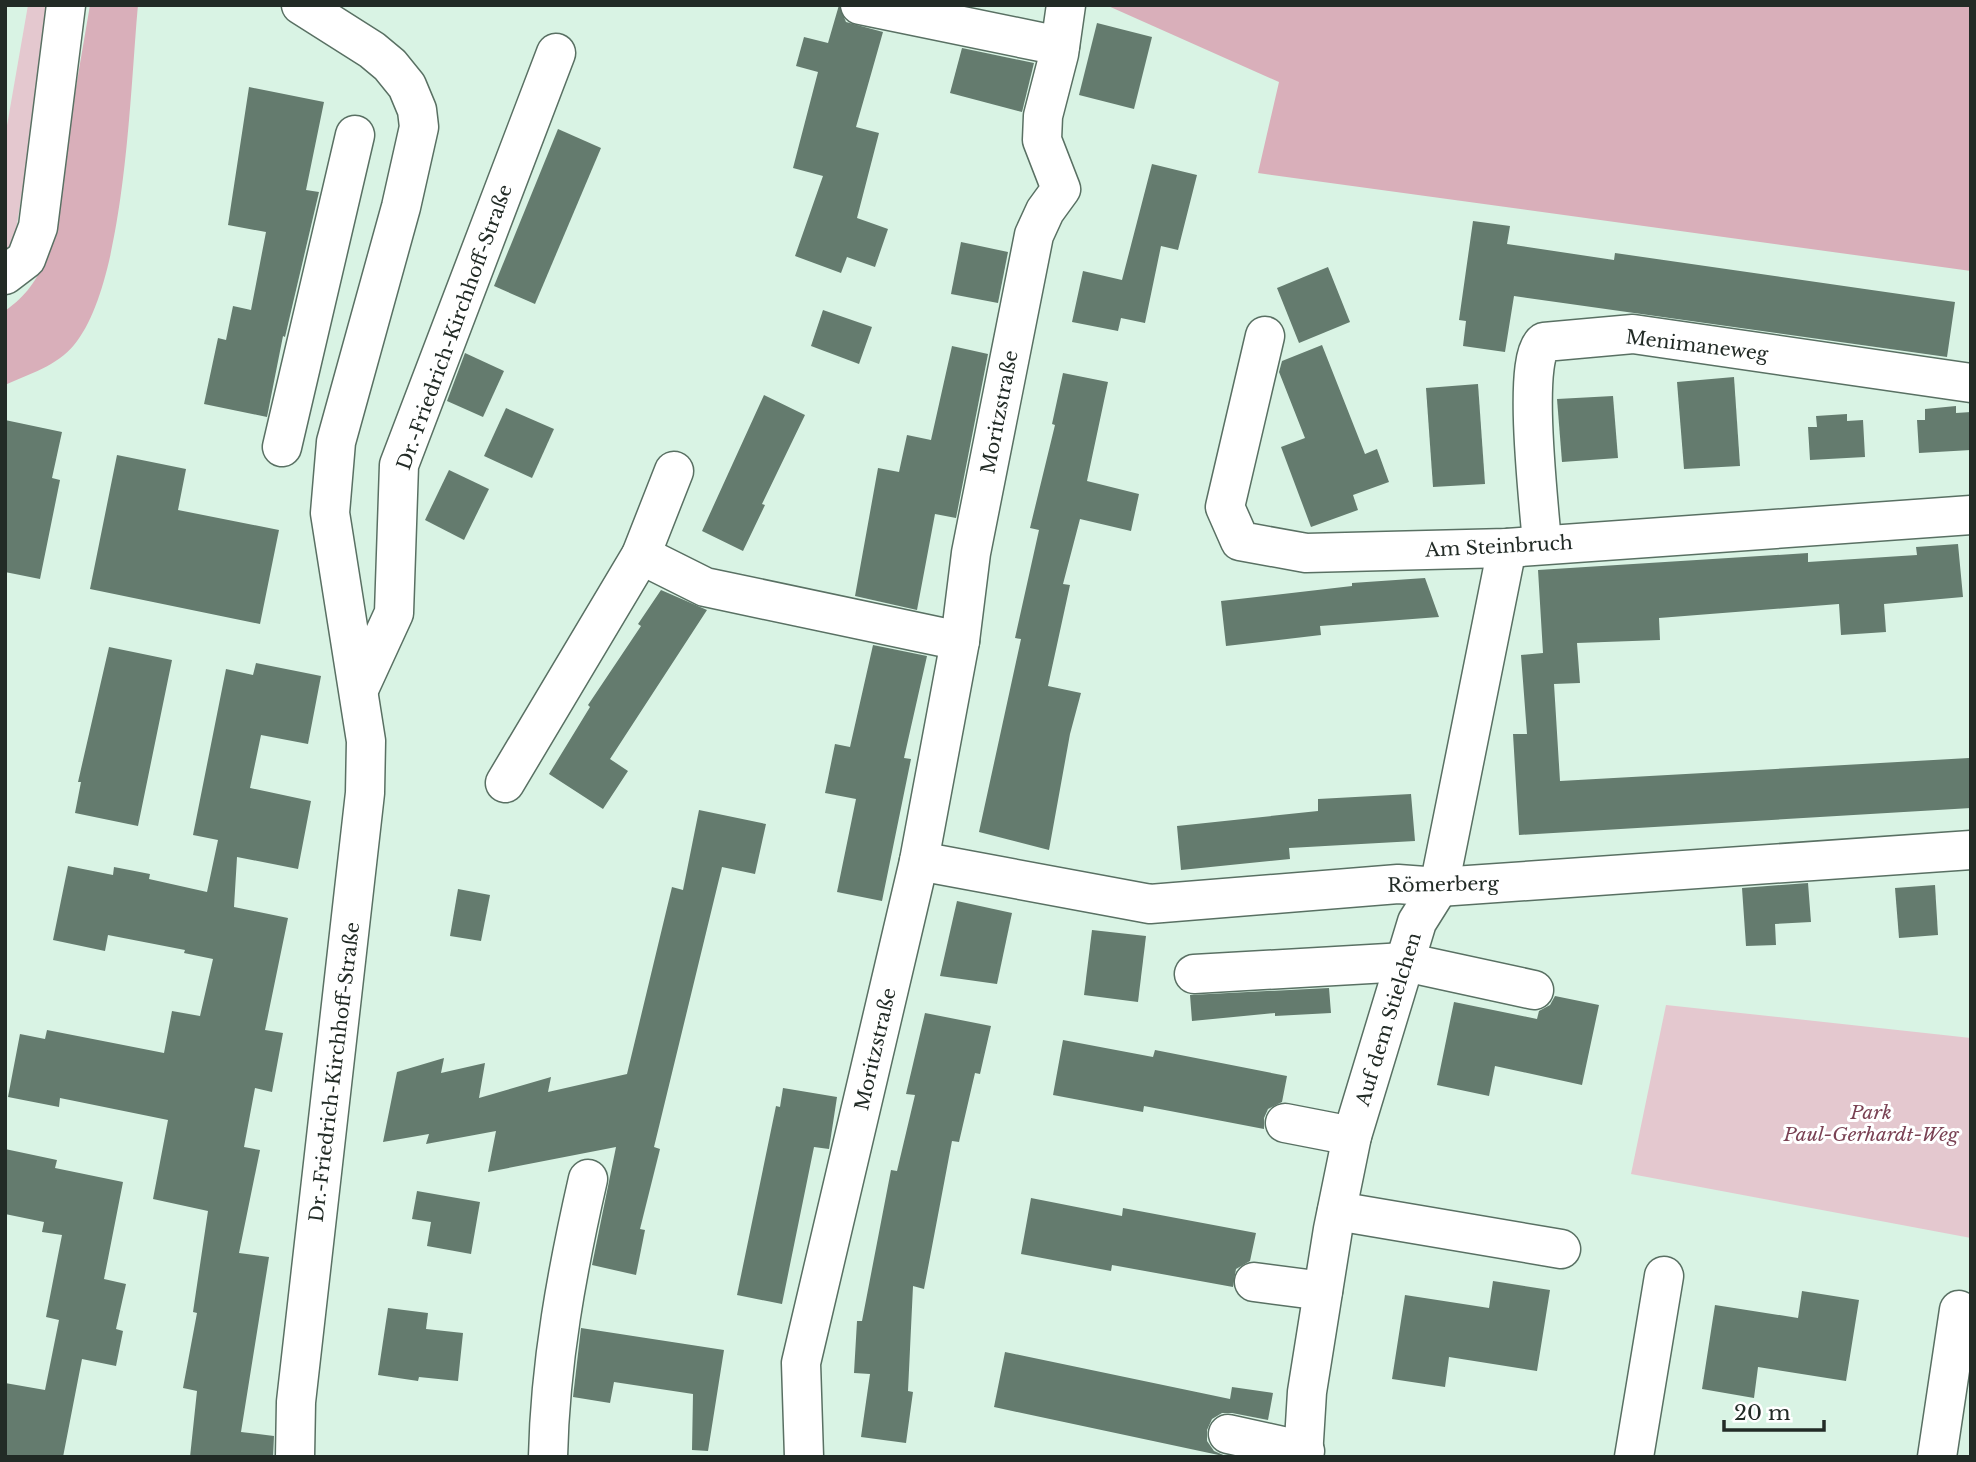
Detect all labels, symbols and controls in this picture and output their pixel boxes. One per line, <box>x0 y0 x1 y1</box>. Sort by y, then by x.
street label: Dr.-Friedrich-Kirchhoff-Straße <box>392 181 517 473</box>
street label: Menimaneweg <box>1624 325 1770 366</box>
street label: Moritzstraße <box>976 348 1023 476</box>
street label: Am Steinbruch <box>1424 531 1573 562</box>
street label: Römerberg <box>1387 872 1499 897</box>
street label: Dr.-Friedrich-Kirchhoff-Straße <box>305 921 364 1223</box>
street label: Auf dem Stielchen <box>1351 930 1426 1110</box>
street label: Moritzstraße <box>850 986 901 1113</box>
park label: Park Paul-Gerhardt-Weg <box>1783 1101 1960 1146</box>
scale bar <box>1724 1388 1824 1432</box>
text: 20 m <box>1734 1400 1791 1426</box>

